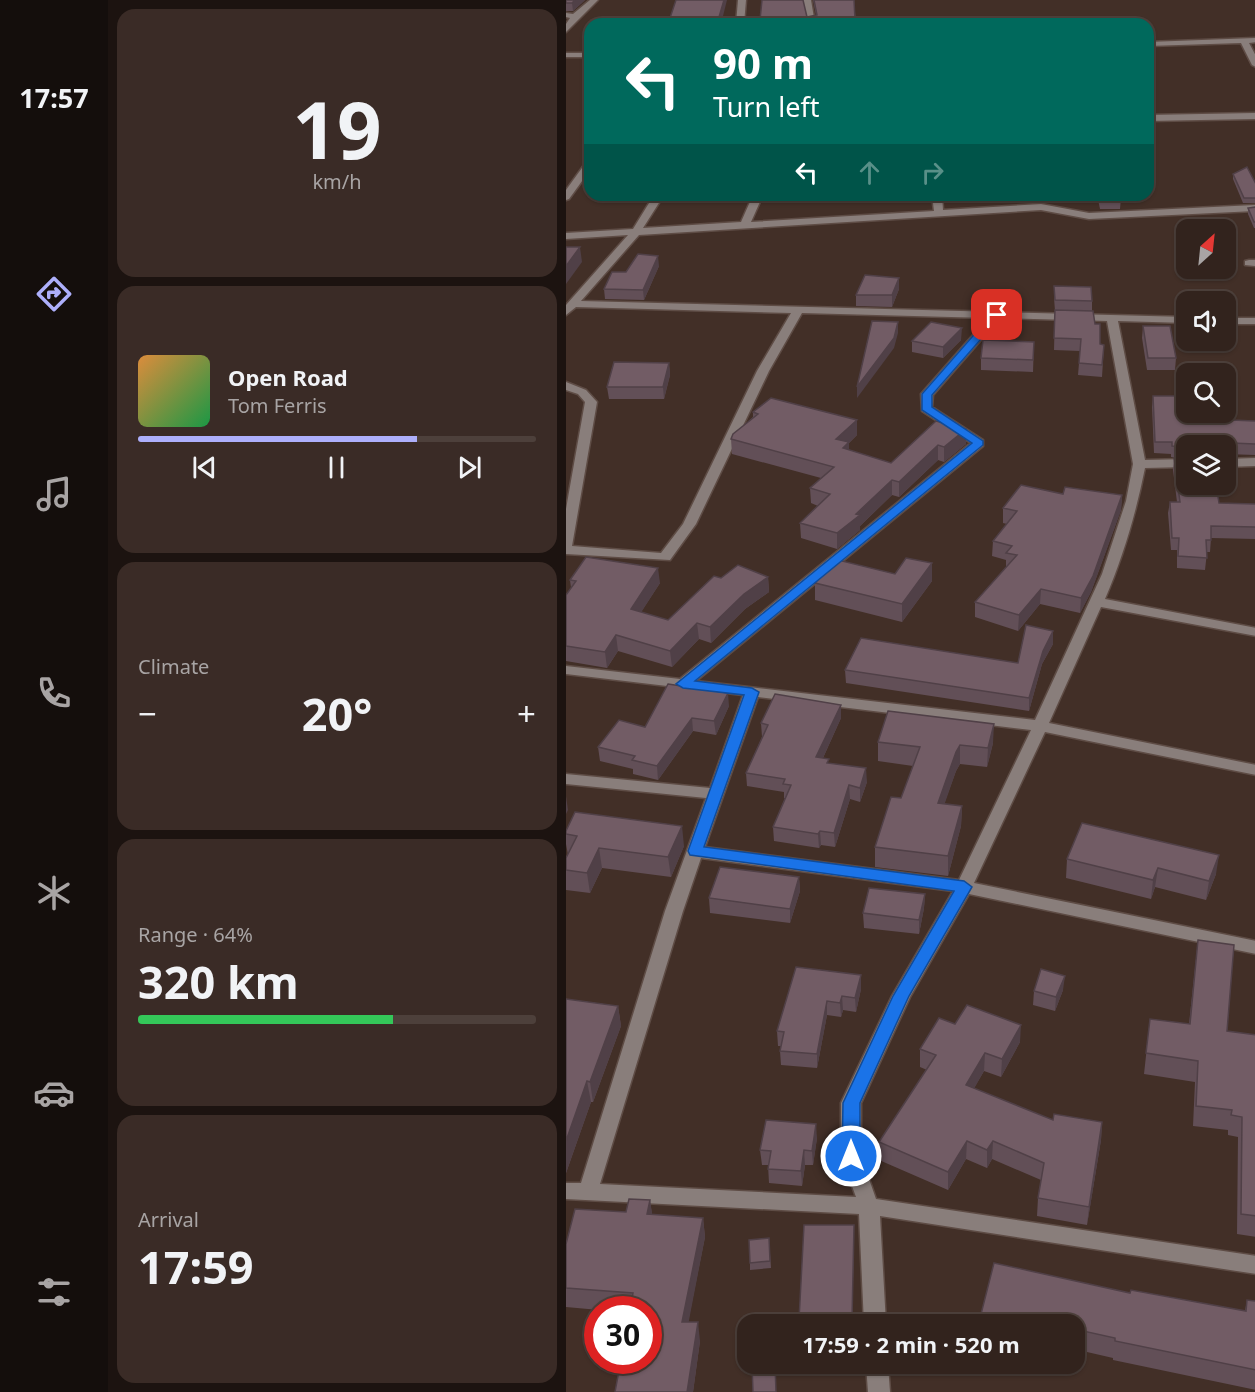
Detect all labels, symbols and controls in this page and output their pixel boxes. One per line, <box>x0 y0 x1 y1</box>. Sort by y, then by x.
text: 90 m <box>713 34 813 91</box>
icon: left <box>614 42 692 120</box>
text: 19 <box>292 76 382 182</box>
text: 17:57 <box>19 79 89 116</box>
text: Turn left <box>713 88 819 125</box>
icon: left <box>790 156 823 189</box>
icon: ahead <box>853 156 886 189</box>
icon: right <box>916 156 949 189</box>
text: km/h <box>312 168 362 195</box>
north arrow <box>1176 219 1236 279</box>
map controls <box>1176 219 1236 495</box>
icon: directions <box>33 273 75 315</box>
pin <box>971 289 1022 340</box>
button: sound <box>1176 291 1236 351</box>
icon: arrive <box>980 298 1013 331</box>
text: Open Road <box>228 362 348 392</box>
button: search <box>1176 363 1236 423</box>
text: Tom Ferris <box>228 392 327 419</box>
button: layers <box>1176 435 1236 495</box>
icon: previous <box>188 451 221 484</box>
icon: pause <box>320 451 353 484</box>
icon: next <box>453 451 486 484</box>
icon: music <box>33 473 75 515</box>
text: Climate <box>138 653 209 680</box>
icon: phone <box>33 672 75 714</box>
text: 20° <box>302 683 372 744</box>
text: − <box>138 691 157 736</box>
text: + <box>517 691 536 736</box>
icon: climate <box>33 872 75 914</box>
text: Range · 64% <box>138 921 253 948</box>
text: 320 km <box>138 951 299 1012</box>
icon: car <box>33 1072 75 1114</box>
position arrow <box>819 1124 883 1188</box>
text: Arrival <box>138 1206 199 1233</box>
text: 17:59 <box>138 1236 254 1297</box>
icon: filters <box>33 1271 75 1313</box>
speed limit sign: 30 <box>584 1296 662 1374</box>
text: 17:59 · 2 min · 520 m <box>802 1329 1020 1359</box>

